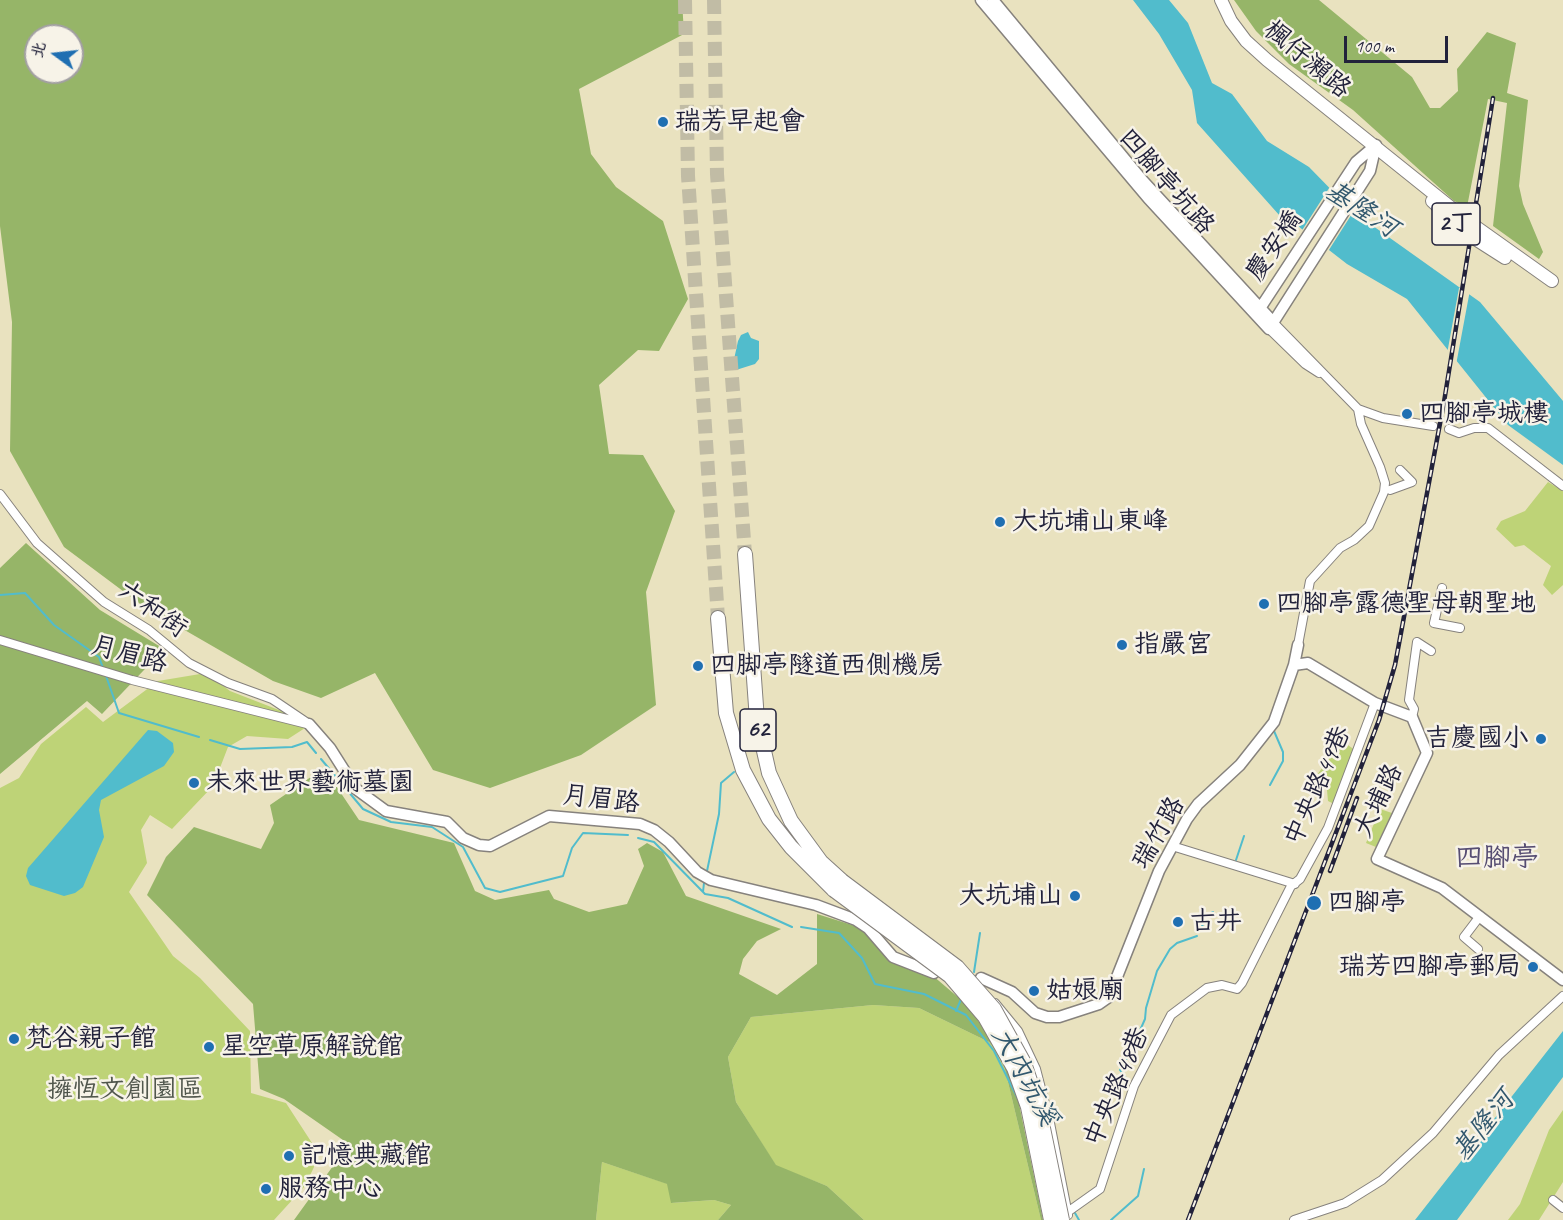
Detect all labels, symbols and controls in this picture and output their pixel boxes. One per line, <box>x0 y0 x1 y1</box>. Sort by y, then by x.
street label: 楓仔瀨路 <box>1257 15 1357 105</box>
north arrow <box>24 24 84 84</box>
scale bar <box>1347 24 1450 62</box>
text: 100 m <box>1355 35 1394 57</box>
text: 北 <box>27 40 50 60</box>
place label: 瑞芳早起會 <box>675 106 805 138</box>
marker: 瑞芳早起會 <box>656 115 670 129</box>
street label: 四腳亭坑路 <box>1112 123 1220 241</box>
water label: 基隆河 <box>1318 174 1404 246</box>
road number: 2丁 <box>1432 203 1480 245</box>
street label: 慶安橋 <box>1240 205 1310 287</box>
place label: 四腳亭城樓 <box>1419 398 1549 430</box>
marker: 四腳亭城樓 <box>1400 407 1414 421</box>
place label: 大坑埔山東峰 <box>1012 506 1168 538</box>
marker: 大坑埔山東峰 <box>993 515 1007 529</box>
street label: 六和街 <box>111 575 193 645</box>
place label: 四腳亭露德聖母朝聖地 <box>1276 588 1536 620</box>
marker: 四腳亭露德聖母朝聖地 <box>1257 597 1271 611</box>
place label: 指嚴宮 <box>1134 629 1212 661</box>
street label: 月眉路 <box>87 630 171 680</box>
marker: 指嚴宮 <box>1115 638 1129 652</box>
place label: 四脚亭隧道西側機房 <box>710 650 944 682</box>
marker: 四脚亭隧道西側機房 <box>691 659 705 673</box>
road number: 62 <box>740 709 776 751</box>
street label: 中央路49巷 <box>1278 721 1358 851</box>
place label: 吉慶國小 <box>1425 723 1529 755</box>
marker: 吉慶國小 <box>1534 732 1548 746</box>
street label: 大埔路 <box>1348 759 1410 843</box>
place label: 未來世界藝術墓園 <box>206 767 414 799</box>
marker: 未來世界藝術墓園 <box>187 776 201 790</box>
street label: 月眉路 <box>560 780 642 820</box>
street label: 瑞竹路 <box>1126 791 1192 875</box>
district label: 四腳亭 <box>1455 842 1539 876</box>
place label: 大坑埔山 <box>959 880 1063 912</box>
place label: 四腳亭 <box>1328 887 1406 919</box>
marker: 大坑埔山 <box>1068 889 1082 903</box>
marker: 四腳亭 <box>1305 894 1323 912</box>
place label: 古井 <box>1190 906 1242 938</box>
marker: 古井 <box>1171 915 1185 929</box>
place label: 瑞芳四腳亭郵局 <box>1339 951 1521 983</box>
marker: 瑞芳四腳亭郵局 <box>1526 960 1540 974</box>
place label: 姑娘廟 <box>1046 975 1124 1007</box>
marker: 姑娘廟 <box>1027 984 1041 998</box>
water label: 大內坑溪 <box>984 1022 1064 1132</box>
street label: 中央路48巷 <box>1078 1022 1156 1152</box>
place label: 梵谷親子館 <box>26 1023 156 1055</box>
place label: 星空草原解說館 <box>221 1031 403 1063</box>
marker: 梵谷親子館 <box>7 1032 21 1046</box>
marker: 星空草原解說館 <box>202 1040 216 1054</box>
park label: 擁恆文創園區 <box>47 1074 203 1106</box>
water label: 基隆河 <box>1446 1084 1522 1168</box>
place label: 記憶典藏館 <box>301 1140 431 1172</box>
marker: 記憶典藏館 <box>282 1149 296 1163</box>
place label: 服務中心 <box>278 1173 382 1205</box>
marker: 服務中心 <box>259 1182 273 1196</box>

